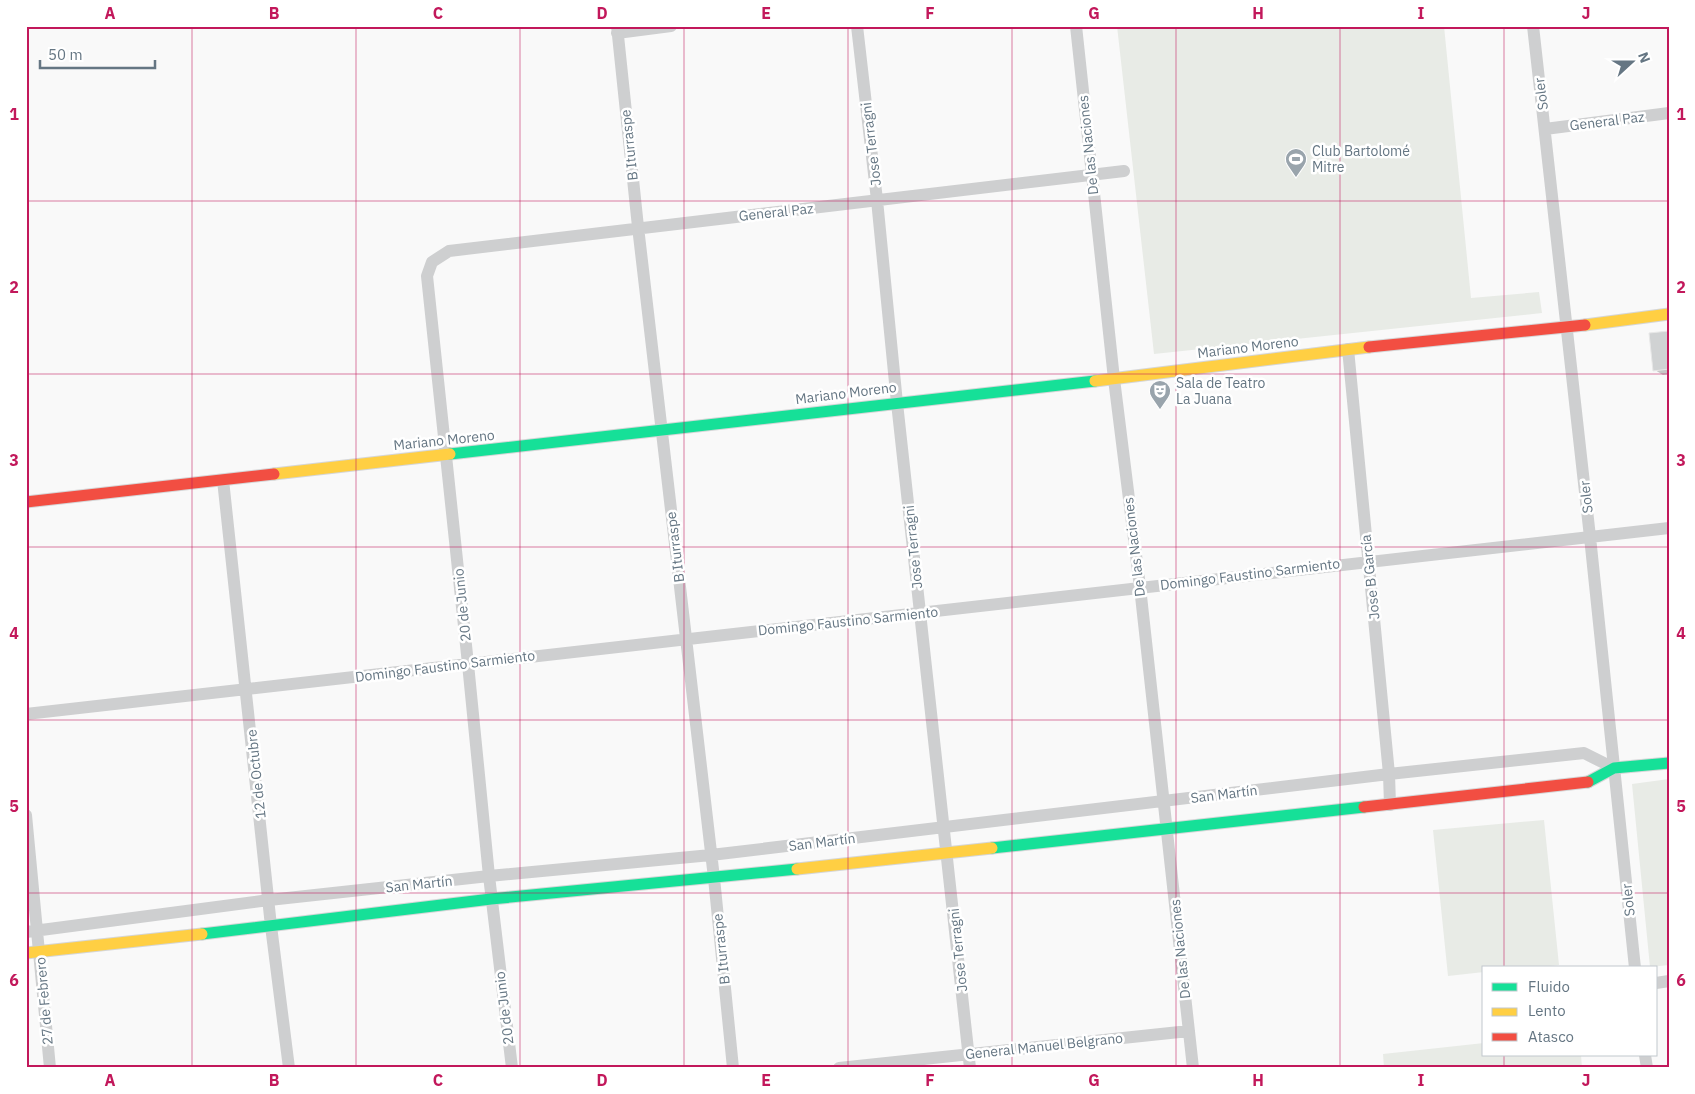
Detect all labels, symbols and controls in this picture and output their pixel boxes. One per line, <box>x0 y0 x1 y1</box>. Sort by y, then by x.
text: A <box>105 3 116 23</box>
text: B <box>269 3 280 23</box>
text: C <box>433 3 443 23</box>
text: D <box>596 3 608 23</box>
text: E <box>761 3 771 23</box>
text: F <box>925 3 935 23</box>
text: G <box>1088 3 1100 23</box>
text: H <box>1252 3 1264 23</box>
text: I <box>1418 3 1425 23</box>
text: J <box>1582 3 1590 23</box>
scale bar <box>40 38 155 70</box>
north arrow <box>1608 38 1658 88</box>
text: 50 m <box>48 45 83 64</box>
text: N <box>1634 49 1654 65</box>
street label: Soler <box>1530 77 1552 111</box>
street label: De las Naciones <box>1074 94 1102 196</box>
street label: Jose Terragni <box>857 101 885 187</box>
text: 1 <box>9 104 19 124</box>
text: 1 <box>1676 104 1686 124</box>
street label: General Paz <box>1569 107 1646 135</box>
street label: B Iturraspe <box>616 108 642 181</box>
place label: Club Bartolomé Mitre <box>1312 142 1410 176</box>
sports icon: Club Bartolomé Mitre <box>1284 147 1308 178</box>
street label: General Paz <box>738 199 815 225</box>
text: 2 <box>9 277 19 297</box>
text: 2 <box>1676 277 1686 297</box>
street label: Mariano Moreno <box>1196 332 1300 362</box>
place label: Sala de Teatro La Juana <box>1176 374 1266 408</box>
street label: Mariano Moreno <box>794 378 898 408</box>
theatre icon: Sala de Teatro La Juana <box>1148 379 1172 410</box>
street label: Mariano Moreno <box>392 426 496 454</box>
text: 3 <box>9 450 19 470</box>
text: 3 <box>1676 450 1686 470</box>
street label: Soler <box>1575 480 1597 514</box>
street label: De las Naciones <box>1119 496 1149 598</box>
street label: Jose Terragni <box>900 504 926 590</box>
street label: B Iturraspe <box>662 510 688 583</box>
street label: Jose B García <box>1357 533 1383 620</box>
street label: Domingo Faustino Sarmiento <box>1159 554 1341 594</box>
street label: 20 de Junio <box>449 567 475 643</box>
street label: Domingo Faustino Sarmiento <box>757 603 939 639</box>
text: 4 <box>9 623 19 643</box>
text: 4 <box>1676 623 1686 643</box>
street label: Domingo Faustino Sarmiento <box>354 646 536 686</box>
street label: 12 de Octubre <box>242 728 270 820</box>
street label: San Martín <box>1190 781 1258 807</box>
text: 5 <box>9 796 19 816</box>
text: 5 <box>1676 796 1686 816</box>
street label: San Martín <box>788 829 856 855</box>
street label: San Martín <box>385 872 453 896</box>
street label: Soler <box>1617 883 1639 917</box>
street label: De las Naciones <box>1166 898 1194 1000</box>
street label: Jose Terragni <box>945 907 971 993</box>
street label: B Iturraspe <box>708 912 734 985</box>
street label: 27 de Febrero <box>31 956 57 1046</box>
legend <box>1482 966 1658 1056</box>
text: 6 <box>9 970 19 990</box>
street label: 20 de Junio <box>491 970 517 1046</box>
text: 6 <box>1676 970 1686 990</box>
text: Fluido <box>1528 977 1570 996</box>
text: Lento <box>1528 1001 1566 1020</box>
text: Atasco <box>1528 1027 1574 1046</box>
street label: General Manuel Belgrano <box>964 1029 1124 1063</box>
text: A <box>105 1070 116 1090</box>
text: B <box>269 1070 280 1090</box>
text: C <box>433 1070 443 1090</box>
text: D <box>596 1070 608 1090</box>
text: E <box>761 1070 771 1090</box>
text: F <box>925 1070 935 1090</box>
text: G <box>1088 1070 1100 1090</box>
text: H <box>1252 1070 1264 1090</box>
text: I <box>1418 1070 1425 1090</box>
text: J <box>1582 1070 1590 1090</box>

